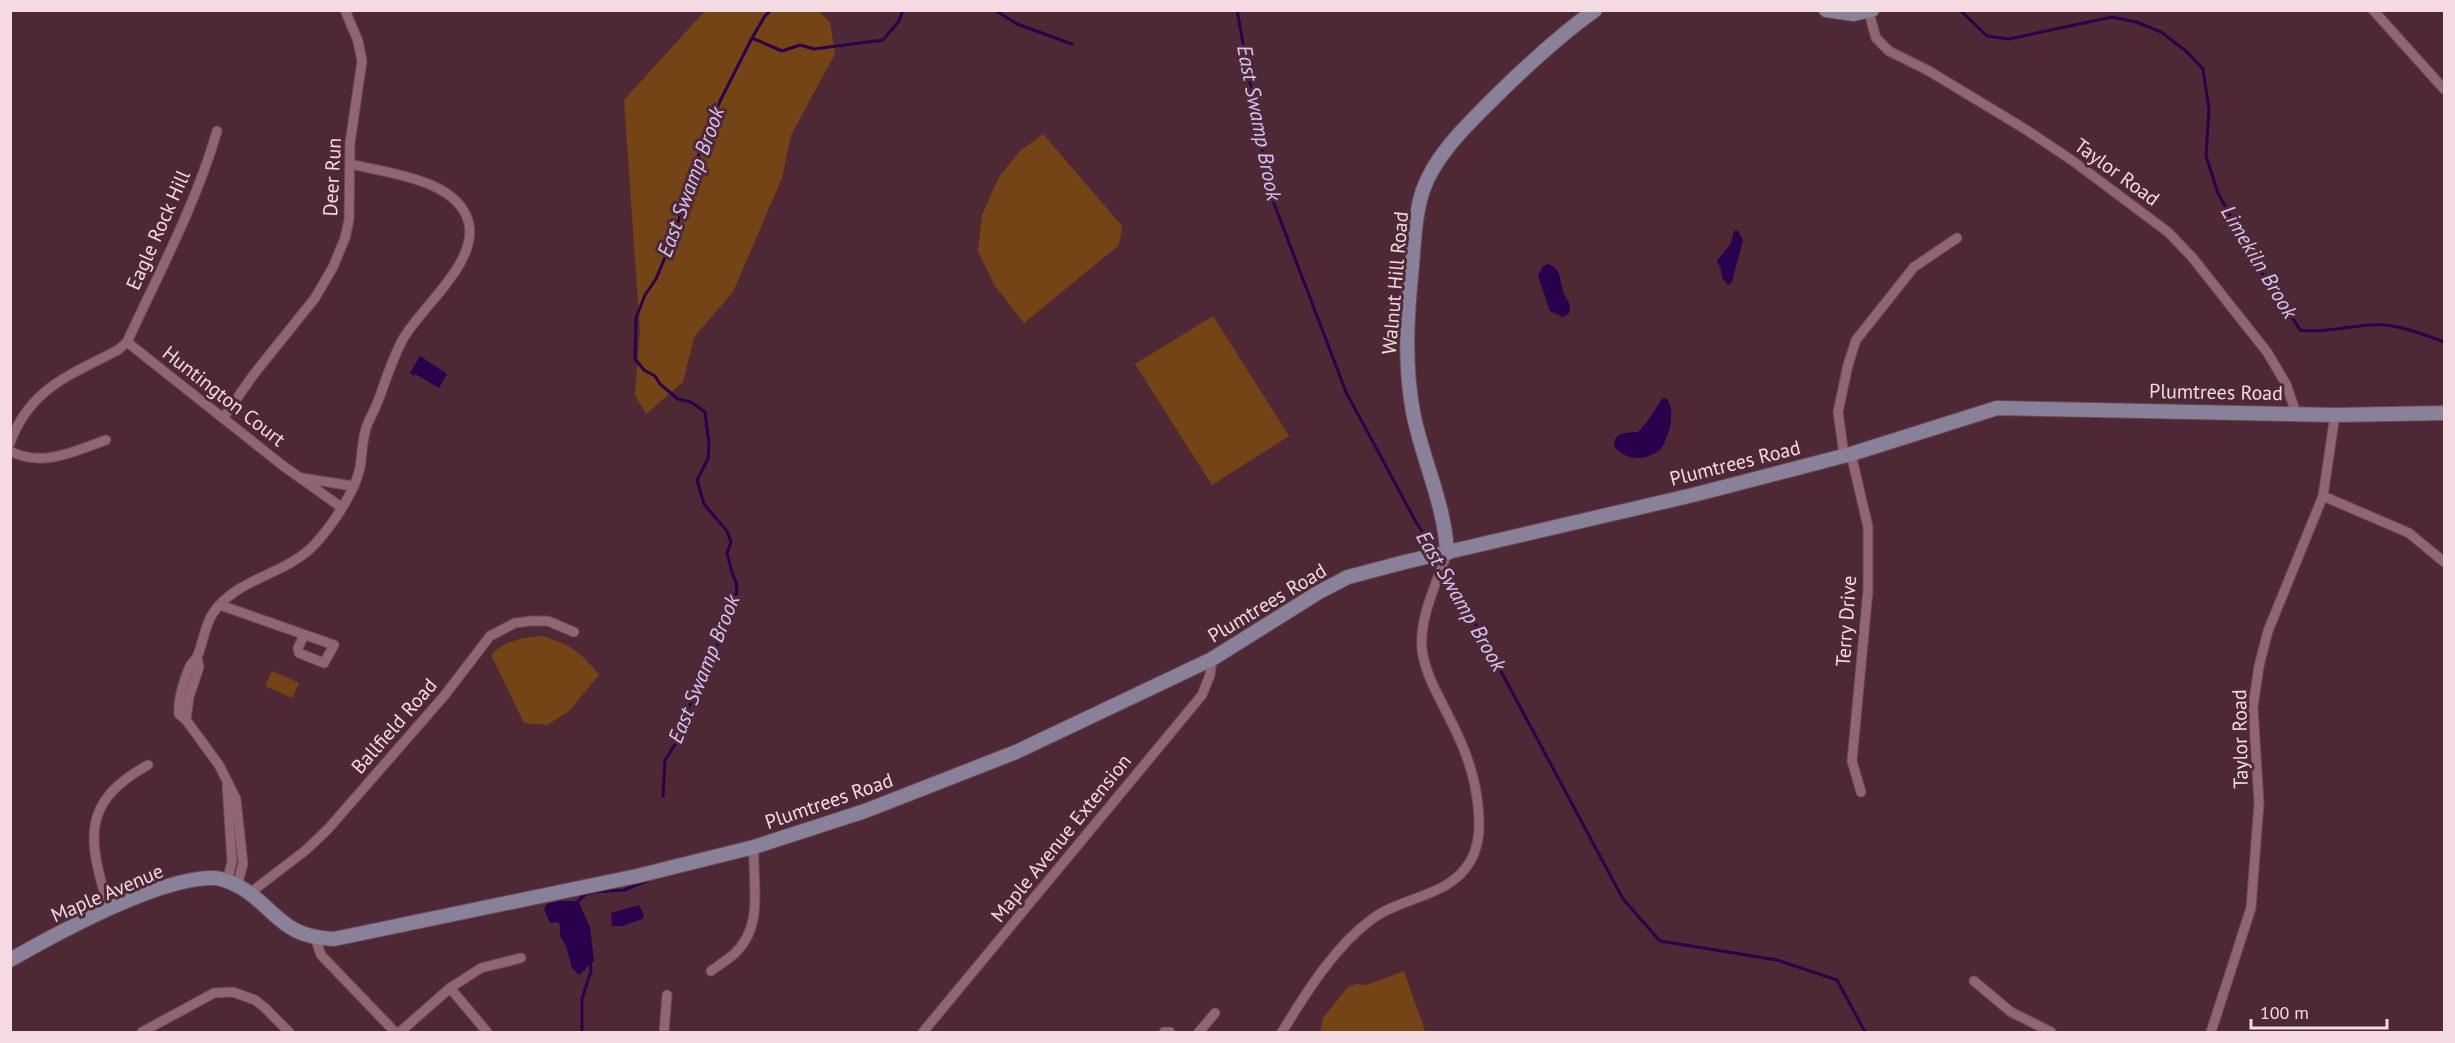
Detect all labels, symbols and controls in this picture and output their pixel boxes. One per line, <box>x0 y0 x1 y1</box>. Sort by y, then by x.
water label: East Swamp Brook <box>1231 43 1288 204</box>
water label: East Swamp Brook <box>651 102 731 261</box>
street label: Taylor Road <box>2069 132 2165 212</box>
street label: Deer Run <box>317 137 347 217</box>
street label: Eagle Rock Hill <box>120 166 196 294</box>
water label: Limekiln Brook <box>2215 200 2305 325</box>
street label: Walnut Hill Road <box>1376 210 1414 356</box>
street label: Huntington Court <box>157 340 291 452</box>
street label: Plumtrees Road <box>2149 378 2283 406</box>
street label: Plumtrees Road <box>1667 434 1803 492</box>
water label: East Swamp Brook <box>1410 526 1513 677</box>
street label: Plumtrees Road <box>1203 557 1331 649</box>
street label: Terry Drive <box>1830 575 1862 667</box>
water label: East Swamp Brook <box>661 589 746 747</box>
street label: Ballfield Road <box>345 673 443 779</box>
street label: Taylor Road <box>2226 689 2254 789</box>
street label: Maple Avenue Extension <box>985 749 1137 927</box>
street label: Plumtrees Road <box>761 767 897 835</box>
street label: Maple Avenue <box>47 858 167 928</box>
scale bar <box>2251 992 2388 1030</box>
text: 100 m <box>2260 1001 2309 1024</box>

